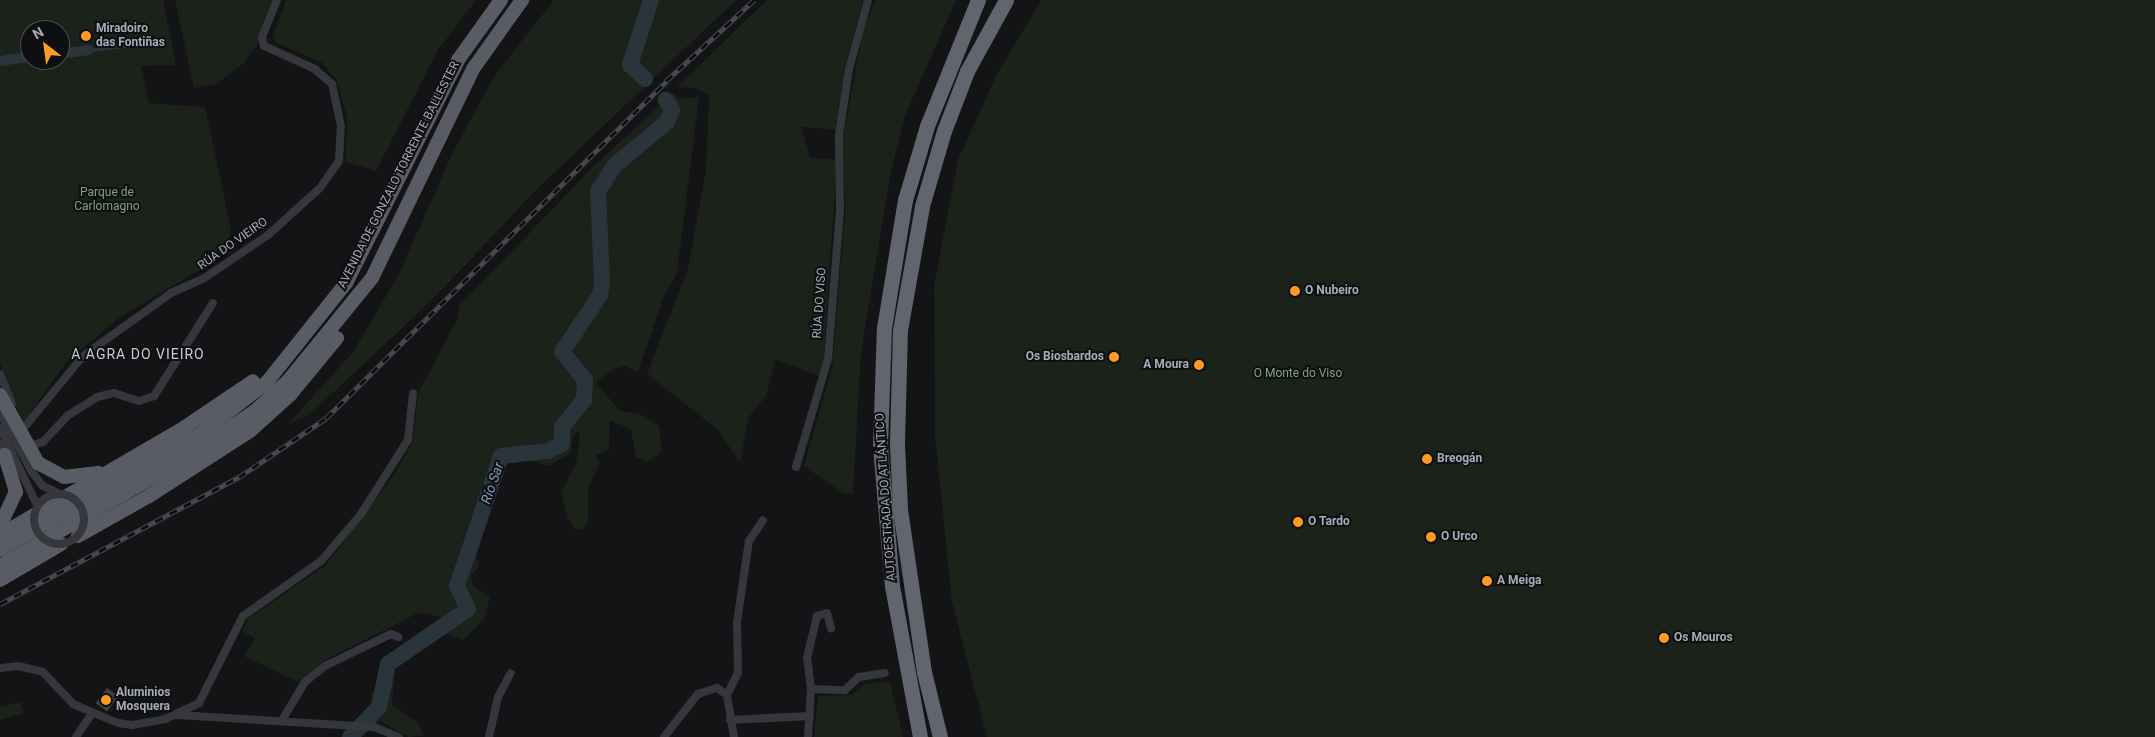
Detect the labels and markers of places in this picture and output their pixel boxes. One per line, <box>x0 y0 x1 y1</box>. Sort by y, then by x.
place label: Miradoiro das Fontiñas <box>96 22 165 50</box>
marker: Miradoiro das Fontiñas <box>80 30 92 42</box>
place label: O Nubeiro <box>1305 284 1359 298</box>
marker: O Nubeiro <box>1289 285 1301 297</box>
place label: Os Biosbardos <box>1026 350 1104 364</box>
marker: Os Biosbardos <box>1108 351 1120 363</box>
place label: A Moura <box>1143 358 1189 372</box>
marker: A Moura <box>1193 359 1205 371</box>
place label: Breogán <box>1437 452 1482 466</box>
marker: Breogán <box>1421 453 1433 465</box>
place label: O Tardo <box>1308 515 1350 529</box>
marker: O Tardo <box>1292 516 1304 528</box>
place label: O Urco <box>1441 530 1477 544</box>
marker: O Urco <box>1425 531 1437 543</box>
place label: A Meiga <box>1497 574 1541 588</box>
marker: A Meiga <box>1481 575 1493 587</box>
place label: Os Mouros <box>1674 631 1733 645</box>
marker: Os Mouros <box>1658 632 1670 644</box>
place label: Aluminios Mosquera <box>116 686 170 714</box>
marker: Aluminios Mosquera <box>100 694 112 706</box>

